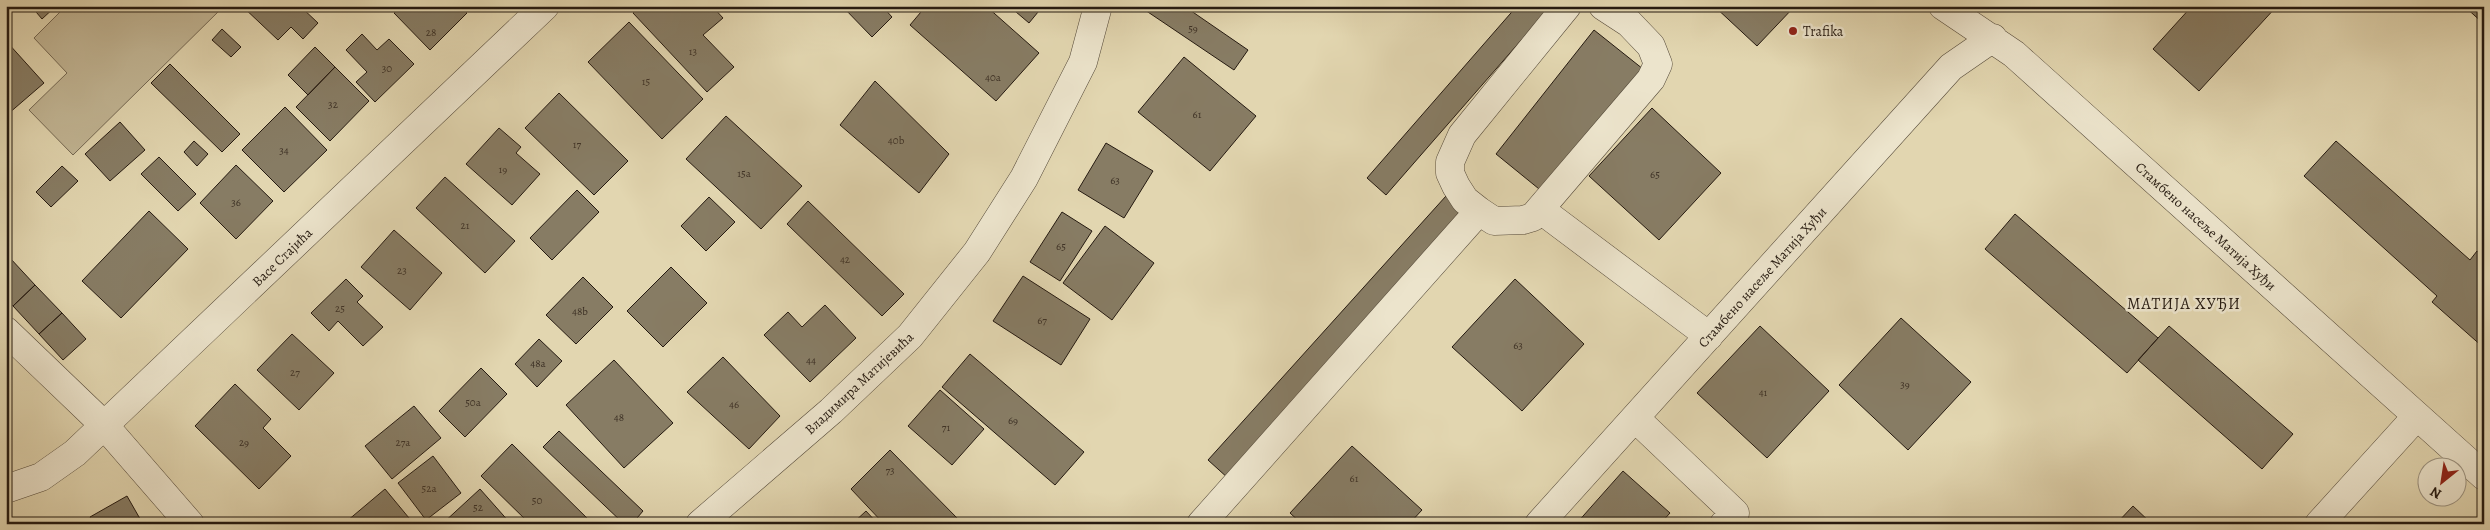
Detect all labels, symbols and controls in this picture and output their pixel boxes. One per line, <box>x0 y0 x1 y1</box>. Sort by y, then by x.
house number: 59 <box>1188 21 1198 36</box>
place label: Trafika <box>1803 22 1844 41</box>
house number: 28 <box>426 25 436 40</box>
marker: Trafika <box>1787 25 1799 37</box>
house number: 13 <box>689 44 697 59</box>
house number: 30 <box>382 61 392 76</box>
house number: 40a <box>985 70 1002 85</box>
house number: 15 <box>642 74 651 89</box>
house number: 32 <box>328 97 338 112</box>
house number: 61 <box>1193 107 1202 122</box>
house number: 40b <box>888 133 905 148</box>
house number: 17 <box>573 137 582 152</box>
house number: 34 <box>279 143 289 158</box>
street label: Стамбено насеље Матија Хуђи <box>2131 158 2280 295</box>
house number: 19 <box>499 162 507 177</box>
house number: 15a <box>737 166 752 181</box>
house number: 65 <box>1650 167 1660 182</box>
house number: 63 <box>1110 173 1120 188</box>
house number: 36 <box>231 195 241 210</box>
street label: Стамбено насеље Матија Хуђи <box>1694 203 1831 352</box>
house number: 21 <box>461 218 470 233</box>
street label: Васе Стајића <box>248 223 317 291</box>
house number: 65 <box>1056 239 1066 254</box>
house number: 42 <box>840 252 850 267</box>
house number: 23 <box>397 263 407 278</box>
district label: МАТИЈА ХУЂИ <box>2127 293 2241 315</box>
house number: 25 <box>335 301 345 316</box>
house number: 48b <box>572 304 588 319</box>
house number: 67 <box>1037 313 1047 328</box>
street label: Владимира Матијевића <box>801 328 918 439</box>
house number: 63 <box>1513 338 1523 353</box>
house number: 44 <box>806 353 816 368</box>
house number: 48a <box>530 356 547 371</box>
house number: 27 <box>290 365 300 380</box>
house number: 39 <box>1900 377 1910 392</box>
house number: 41 <box>1759 385 1768 400</box>
house number: 50a <box>465 395 482 410</box>
house number: 46 <box>729 397 739 412</box>
house number: 48 <box>614 410 624 425</box>
house number: 69 <box>1008 413 1018 428</box>
house number: 71 <box>942 420 950 435</box>
house number: 29 <box>239 435 249 450</box>
house number: 27a <box>396 435 411 450</box>
north arrow <box>2418 458 2468 508</box>
house number: 73 <box>885 463 895 478</box>
house number: 61 <box>1350 471 1359 486</box>
house number: 52a <box>421 481 437 496</box>
text: N <box>2427 482 2445 504</box>
house number: 50 <box>532 493 542 508</box>
house number: 52 <box>473 500 483 515</box>

